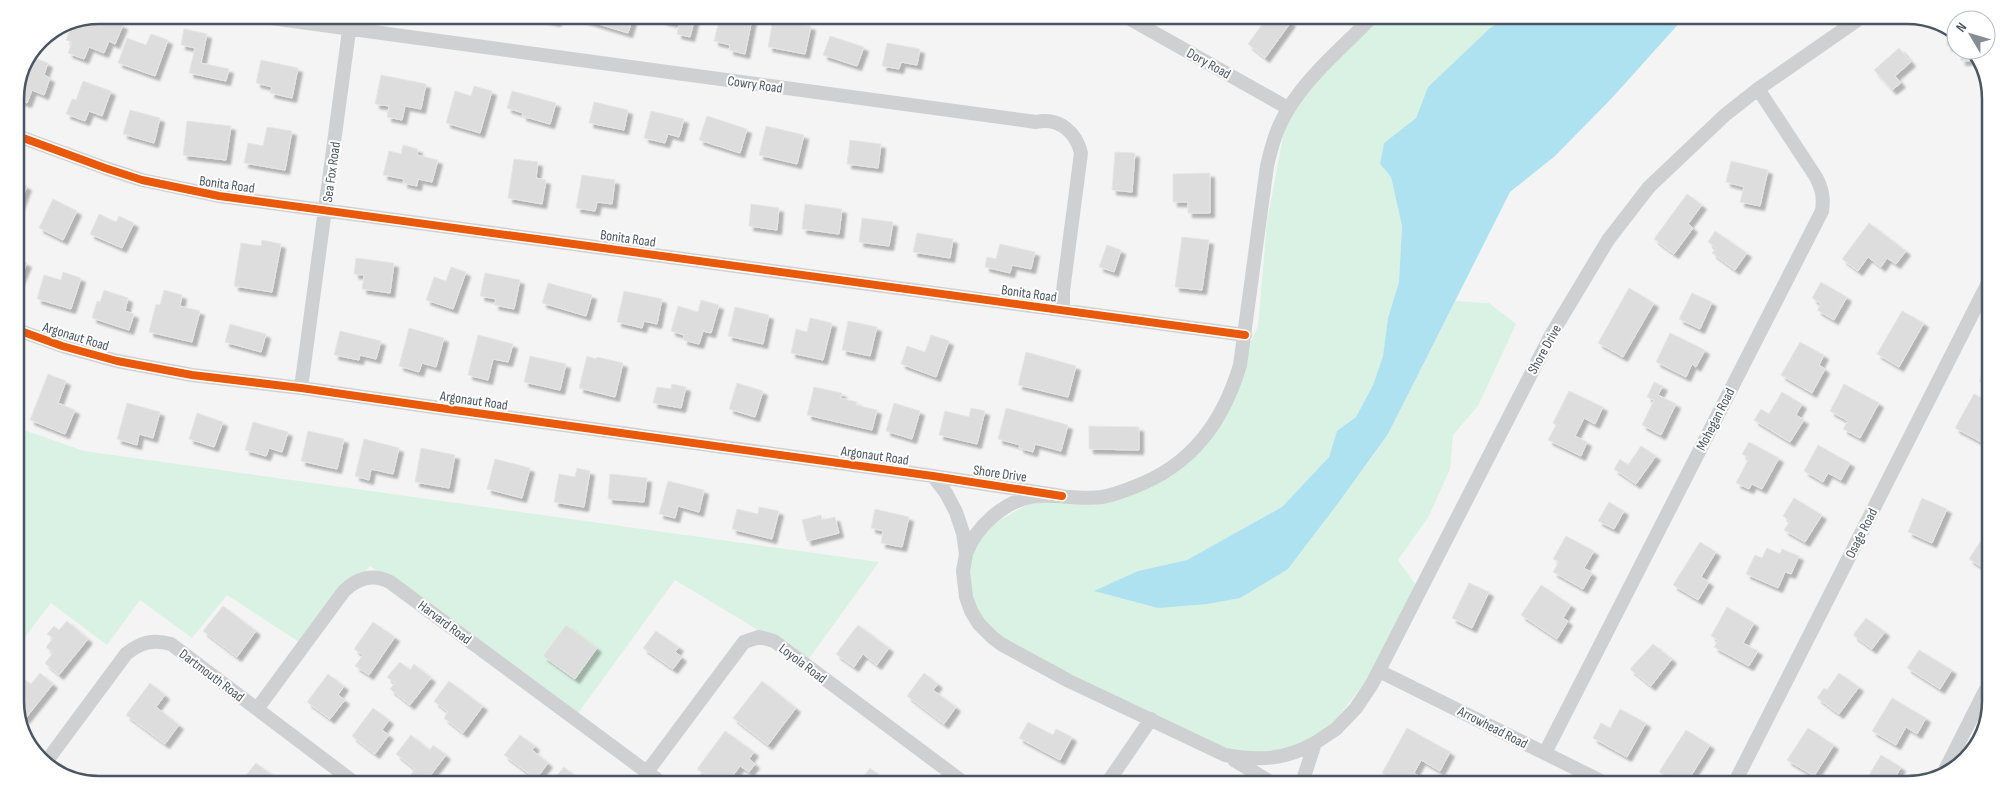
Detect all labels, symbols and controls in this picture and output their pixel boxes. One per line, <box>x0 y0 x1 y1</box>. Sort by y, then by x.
north arrow <box>1946 10 1996 60</box>
text: N <box>1952 19 1970 35</box>
street label: Dory Road <box>1184 44 1234 83</box>
street label: Cowry Road <box>726 72 784 97</box>
street label: Sea Fox Road <box>319 141 344 203</box>
street label: Bonita Road <box>198 172 256 197</box>
street label: Bonita Road <box>599 226 657 251</box>
street label: Bonita Road <box>1000 281 1058 306</box>
street label: Argonaut Road <box>40 318 111 355</box>
street label: Shore Drive <box>1524 322 1565 377</box>
street label: Mohegan Road <box>1692 385 1739 453</box>
street label: Argonaut Road <box>438 387 509 414</box>
street label: Argonaut Road <box>839 442 910 469</box>
street label: Shore Drive <box>972 461 1028 486</box>
street label: Osage Road <box>1842 505 1881 561</box>
street label: Harvard Road <box>415 597 475 648</box>
street label: Loyola Road <box>775 640 830 687</box>
street label: Dartmouth Road <box>176 645 248 705</box>
street label: Arrowhead Road <box>1454 702 1531 752</box>

